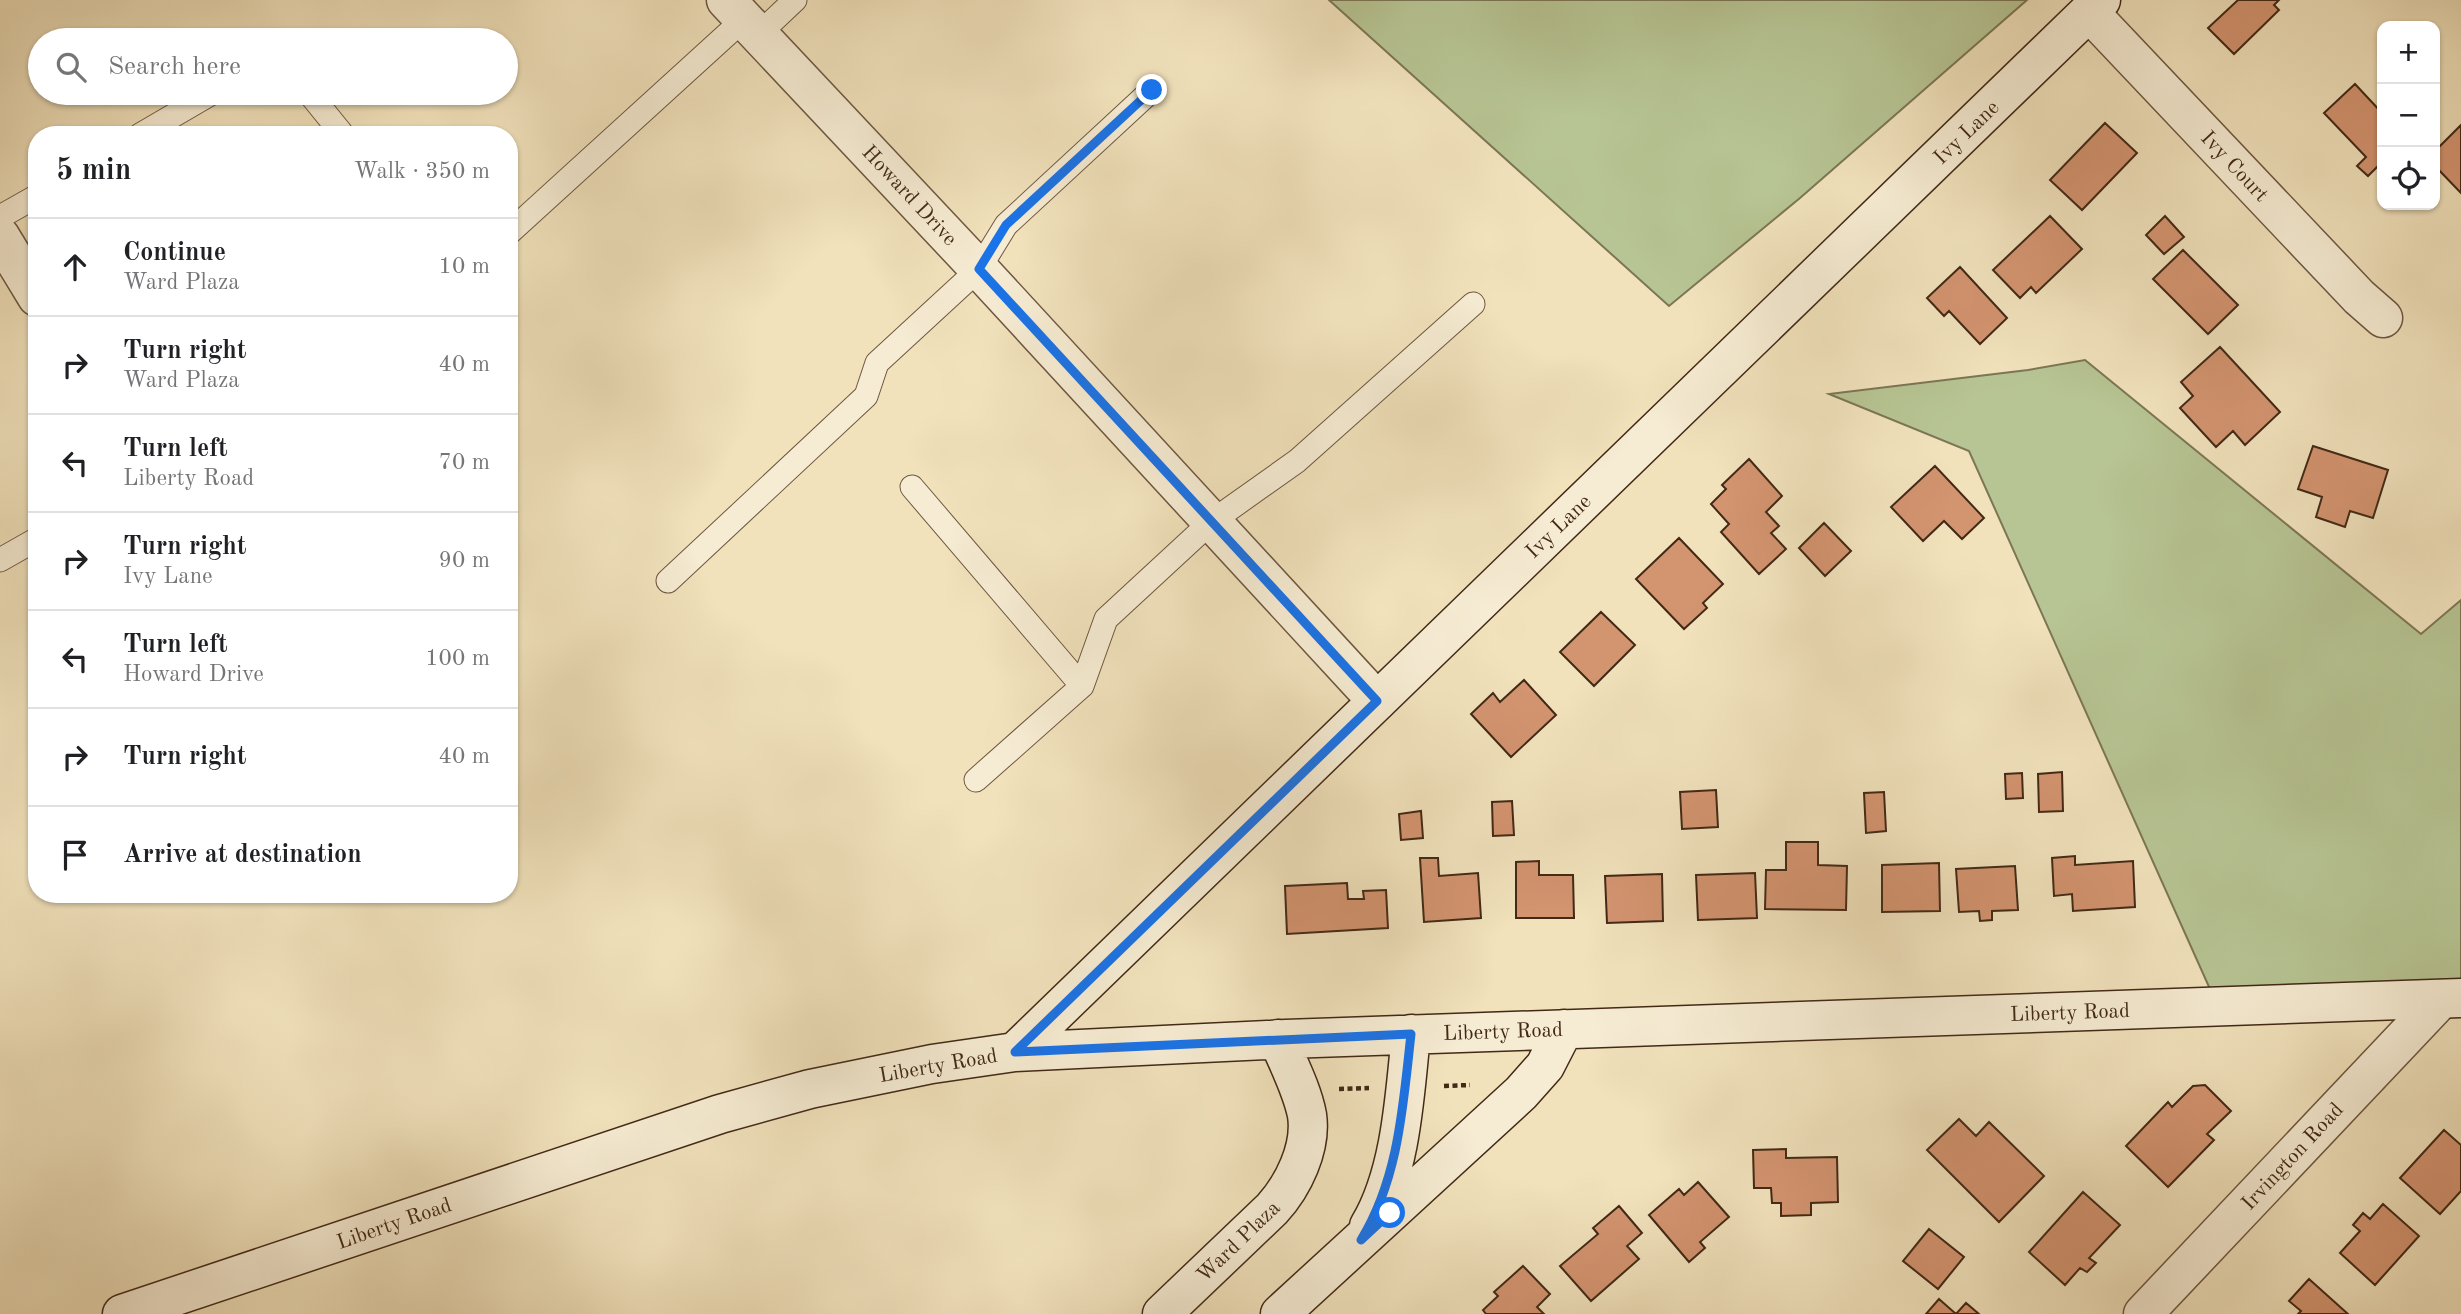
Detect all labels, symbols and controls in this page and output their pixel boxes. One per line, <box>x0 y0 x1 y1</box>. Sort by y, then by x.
map controls <box>2377 21 2440 210</box>
button: + <box>2377 21 2440 84</box>
search box <box>28 28 518 105</box>
icon: search <box>52 48 90 86</box>
text: Search here <box>108 54 241 80</box>
route end <box>1136 74 1167 105</box>
button: − <box>2377 84 2440 147</box>
street label: Ivy Lane <box>1930 97 2004 169</box>
street label: Ivy Court <box>2196 128 2272 206</box>
street label: Howard Drive <box>857 142 960 250</box>
button: locate <box>2377 147 2440 210</box>
text: 5 min <box>56 156 131 186</box>
text: Walk · 350 m <box>354 160 490 183</box>
text: Continue <box>123 240 226 266</box>
icon: ahead <box>56 248 94 286</box>
text: 10 m <box>439 255 490 278</box>
text: Ward Plaza <box>123 271 240 294</box>
text: Turn right <box>123 338 246 364</box>
icon: right <box>56 346 94 384</box>
text: 40 m <box>439 353 490 376</box>
text: Ward Plaza <box>123 369 240 392</box>
text: Turn left <box>123 436 228 462</box>
icon: left <box>56 444 94 482</box>
text: 70 m <box>439 451 490 474</box>
text: Liberty Road <box>123 467 254 490</box>
street label: Ivy Lane <box>1522 491 1596 563</box>
text: Turn right <box>123 534 246 560</box>
icon: right <box>56 542 94 580</box>
text: 90 m <box>439 549 490 572</box>
text: Ivy Lane <box>123 565 213 588</box>
text: Turn left <box>123 632 228 658</box>
icon: left <box>56 640 94 678</box>
text: 100 m <box>425 647 490 670</box>
text: Howard Drive <box>123 663 264 686</box>
icon: right <box>56 738 94 776</box>
text: Turn right <box>123 744 246 770</box>
text: 40 m <box>439 745 490 768</box>
icon: arrive <box>56 836 94 874</box>
text: Arrive at destination <box>123 842 362 868</box>
street label: Liberty Road <box>2010 1001 2130 1026</box>
street label: Liberty Road <box>1443 1020 1563 1045</box>
street label: Liberty Road <box>877 1046 999 1087</box>
street label: Irvington Road <box>2238 1099 2348 1215</box>
street label: Liberty Road <box>334 1195 455 1254</box>
route start <box>1374 1197 1405 1228</box>
street label: Ward Plaza <box>1193 1198 1285 1287</box>

